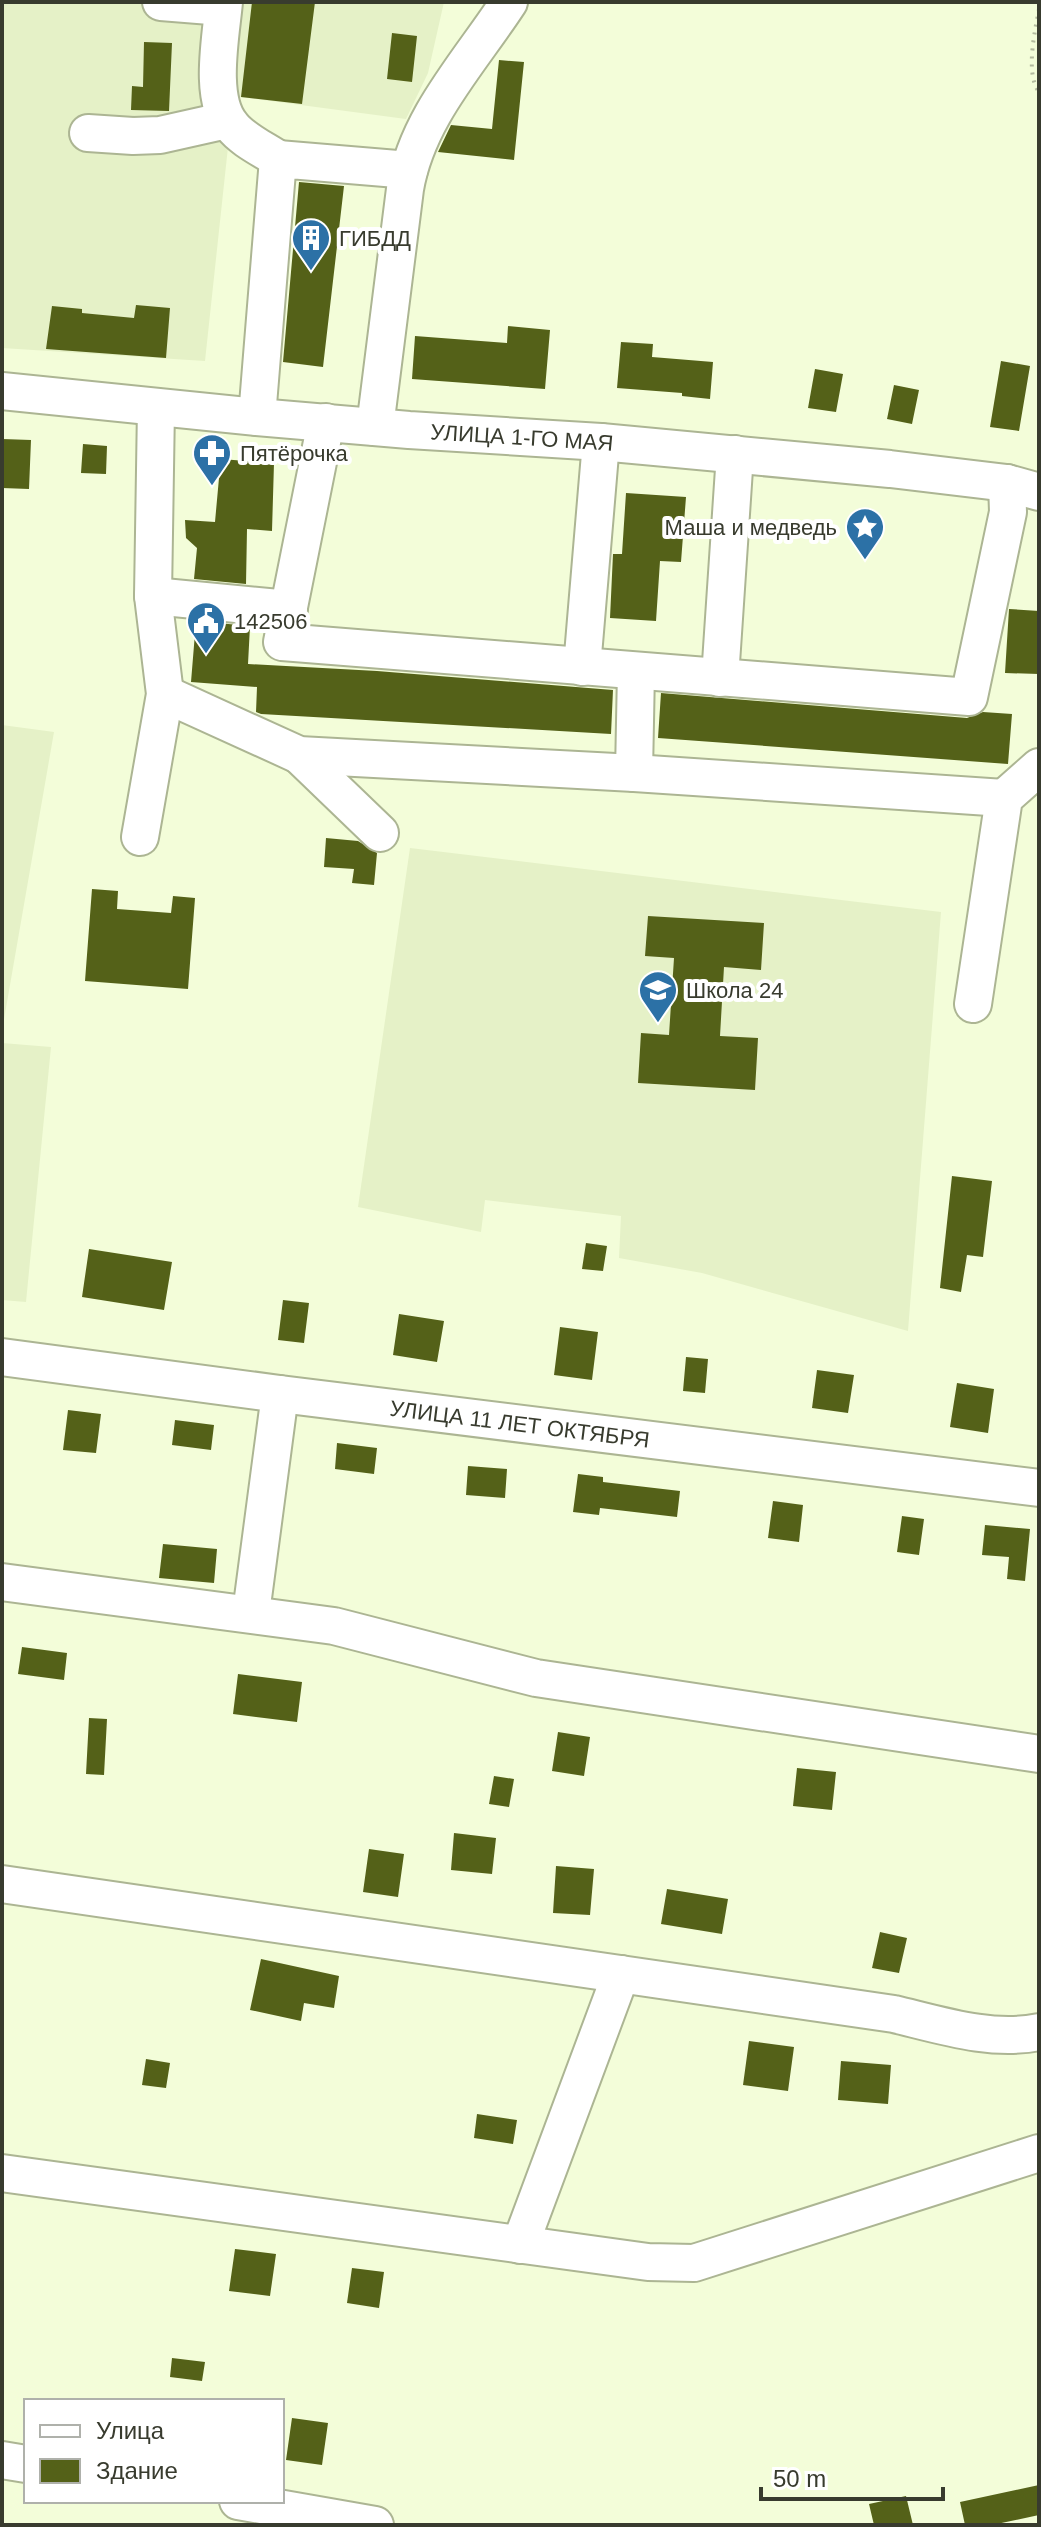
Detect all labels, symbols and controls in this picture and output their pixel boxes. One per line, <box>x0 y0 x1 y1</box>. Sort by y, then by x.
building icon: ГИБДД <box>290 217 332 272</box>
place label: ГИБДД <box>339 226 411 251</box>
street label: УЛИЦА 1-ГО МАЯ <box>430 419 614 456</box>
pharmacy icon: Пятёрочка <box>191 432 233 487</box>
place label: Пятёрочка <box>240 441 349 466</box>
place icon: Маша и медведь <box>844 506 886 561</box>
place label: Маша и медведь <box>665 515 837 540</box>
public building icon: 142506 <box>185 600 227 655</box>
place label: 142506 <box>234 609 307 634</box>
school or university icon: Школа 24 <box>637 969 679 1024</box>
place label: Школа 24 <box>686 978 783 1003</box>
street label: УЛИЦА 11 ЛЕТ ОКТЯБРЯ <box>388 1396 651 1453</box>
legend <box>24 2399 284 2503</box>
text: Улица <box>96 2417 165 2444</box>
scale bar <box>761 2451 943 2501</box>
text: Здание <box>96 2457 178 2484</box>
text: 50 m <box>773 2465 826 2492</box>

